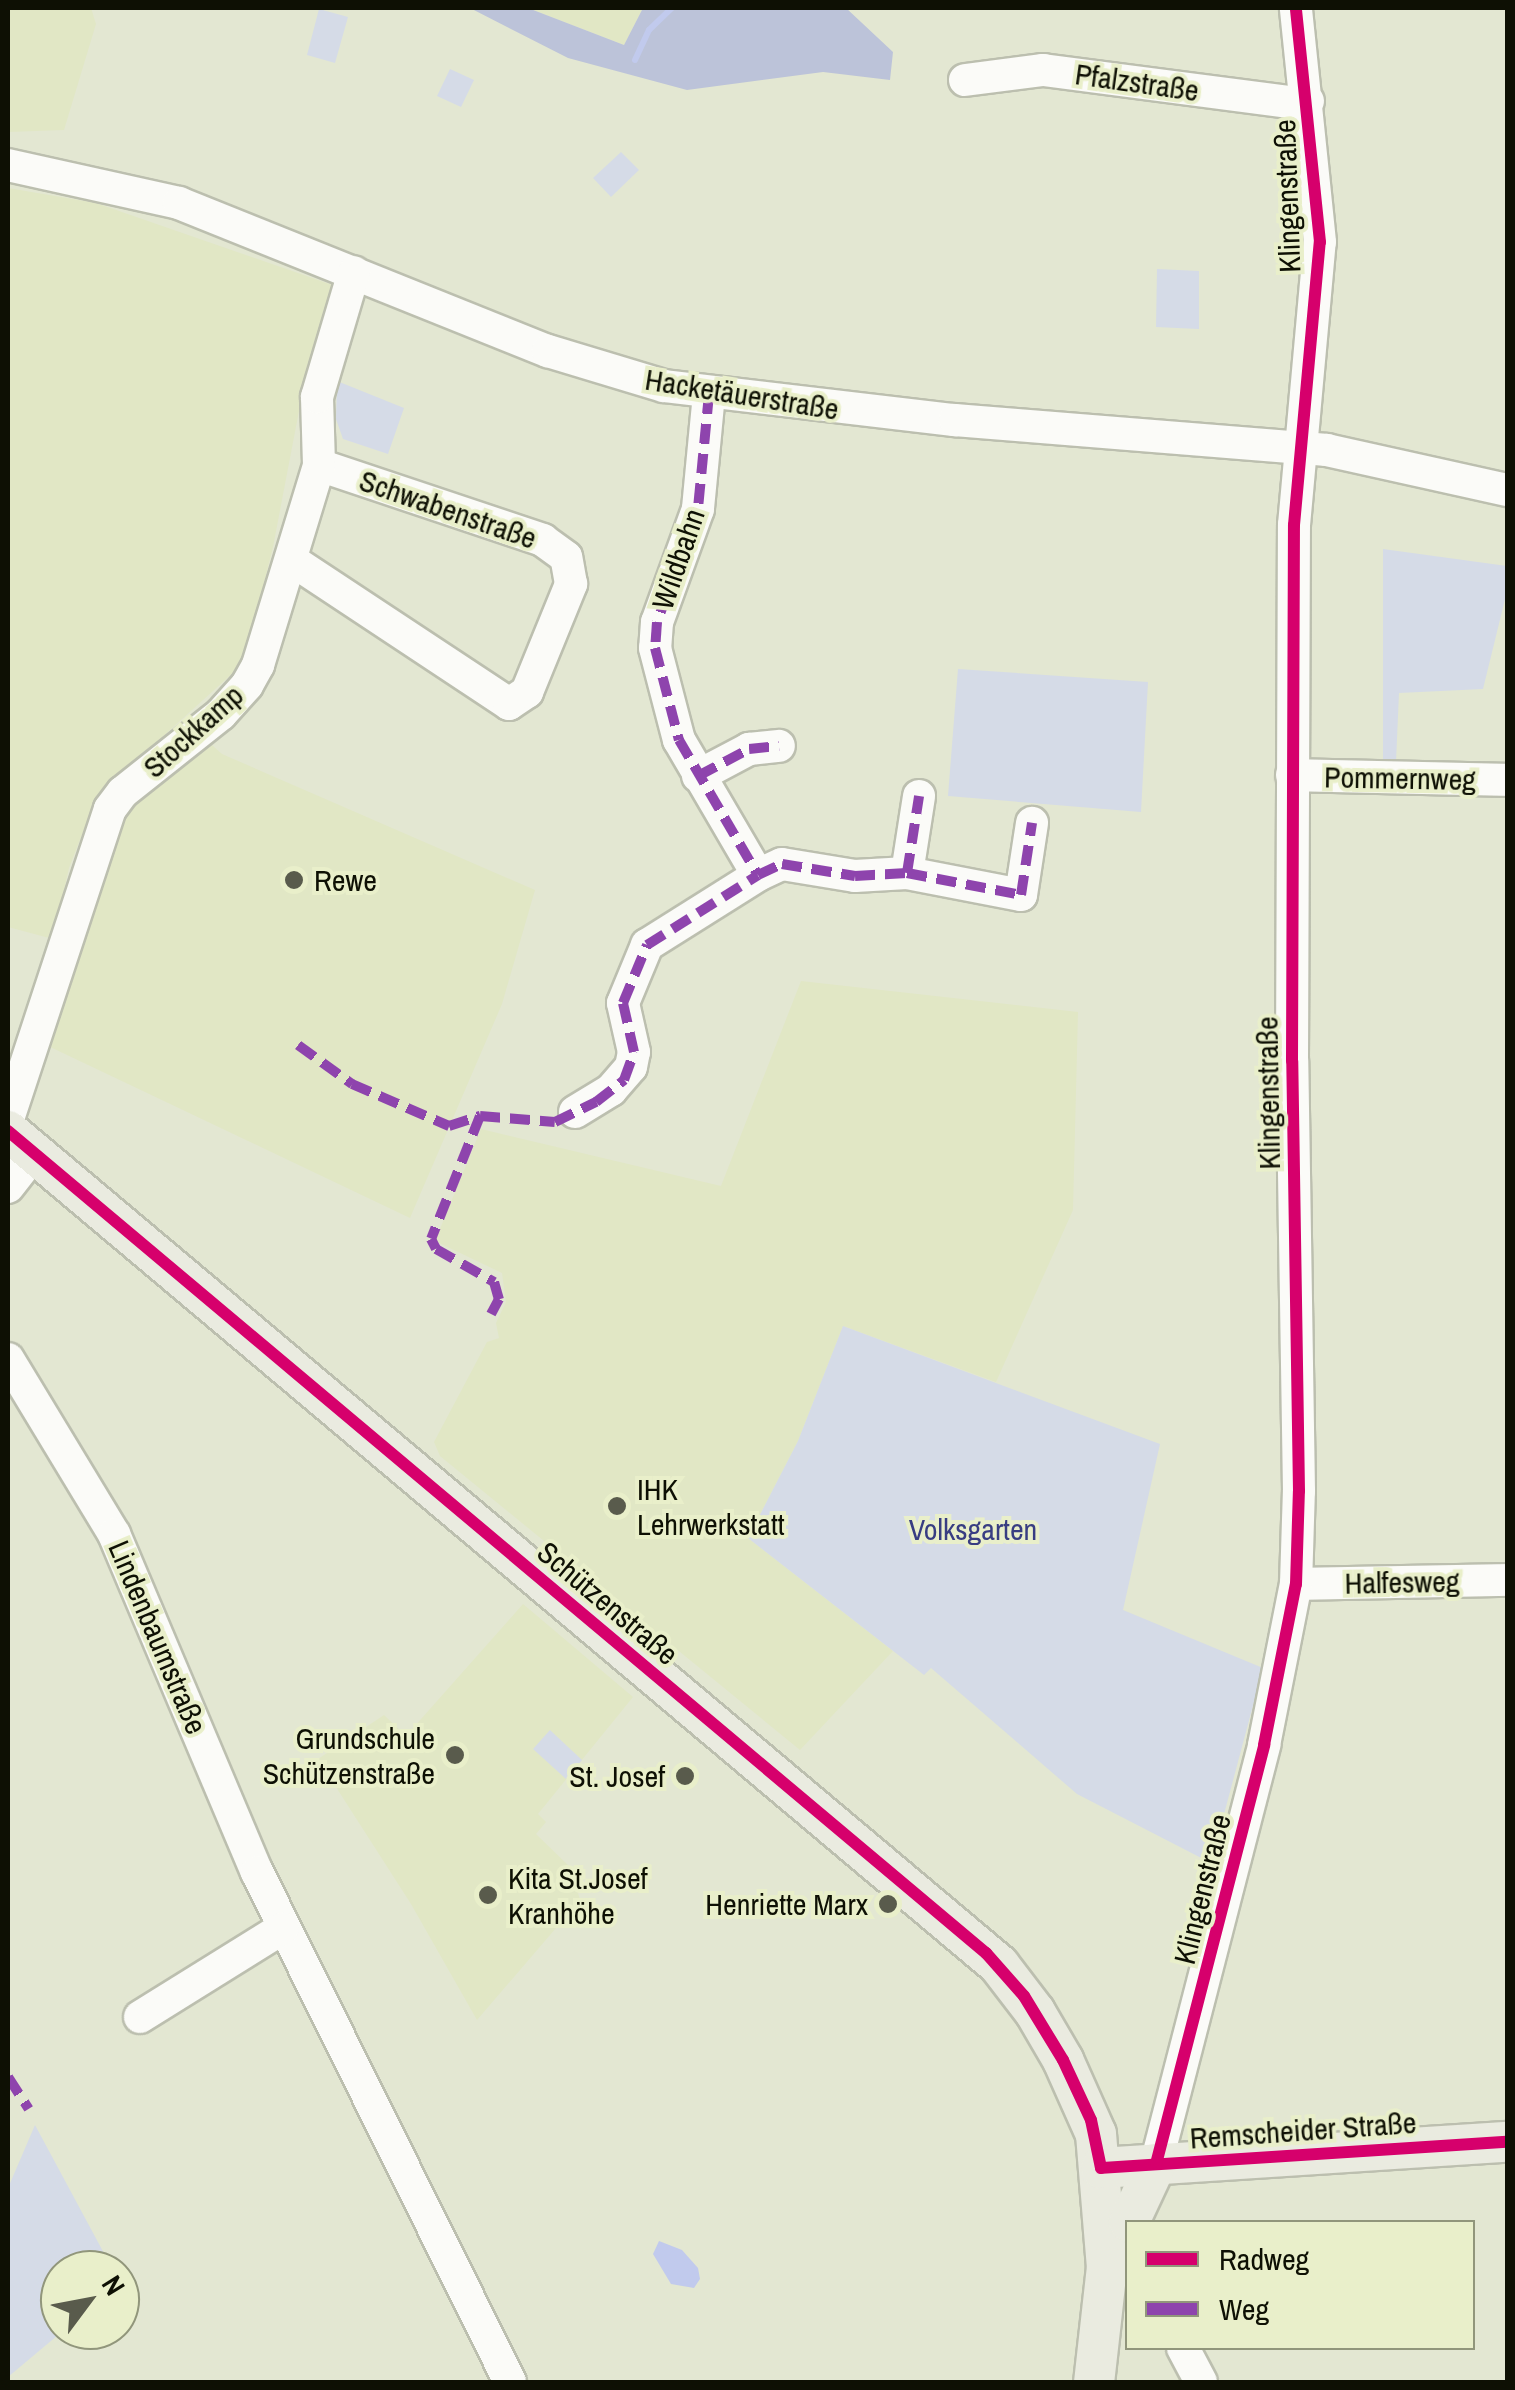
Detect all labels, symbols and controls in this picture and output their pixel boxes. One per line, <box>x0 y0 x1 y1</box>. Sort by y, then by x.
street label: Pfalzstraße <box>1073 56 1201 108</box>
street label: Klingenstraße <box>1266 119 1308 273</box>
street label: Hacketäuerstraße <box>643 361 841 427</box>
street label: Schwabenstraße <box>355 462 541 556</box>
street label: Wildbahn <box>644 504 712 614</box>
street label: Stockkamp <box>136 677 250 785</box>
street label: Pommernweg <box>1324 759 1476 797</box>
place label: Rewe <box>314 862 377 898</box>
marker: Rewe <box>283 869 305 891</box>
street label: Klingenstraße <box>1249 1016 1287 1170</box>
place label: IHK Lehrwerkstatt <box>637 1471 785 1542</box>
marker: IHK Lehrwerkstatt <box>606 1495 628 1517</box>
park label: Volksgarten <box>909 1511 1037 1547</box>
street label: Schützenstraße <box>530 1534 686 1672</box>
street label: Lindenbaumstraße <box>101 1535 215 1739</box>
street label: Halfesweg <box>1344 1563 1460 1601</box>
place label: Grundschule Schützenstraße <box>263 1720 435 1790</box>
marker: Grundschule Schützenstraße <box>444 1744 466 1766</box>
place label: St. Josef <box>569 1758 665 1794</box>
marker: St. Josef <box>674 1765 696 1787</box>
street label: Klingenstraße <box>1166 1810 1238 1968</box>
place label: Kita St.Josef Kranhöhe <box>508 1860 647 1930</box>
marker: Kita St.Josef Kranhöhe <box>477 1884 499 1906</box>
place label: Henriette Marx <box>705 1886 868 1922</box>
marker: Henriette Marx <box>877 1893 899 1915</box>
street label: Remscheider Straße <box>1189 2104 1417 2156</box>
legend <box>1125 2220 1475 2350</box>
text: Radweg <box>1219 2239 1309 2279</box>
north arrow <box>40 2250 140 2350</box>
text: N <box>93 2268 134 2302</box>
text: Weg <box>1219 2289 1269 2329</box>

